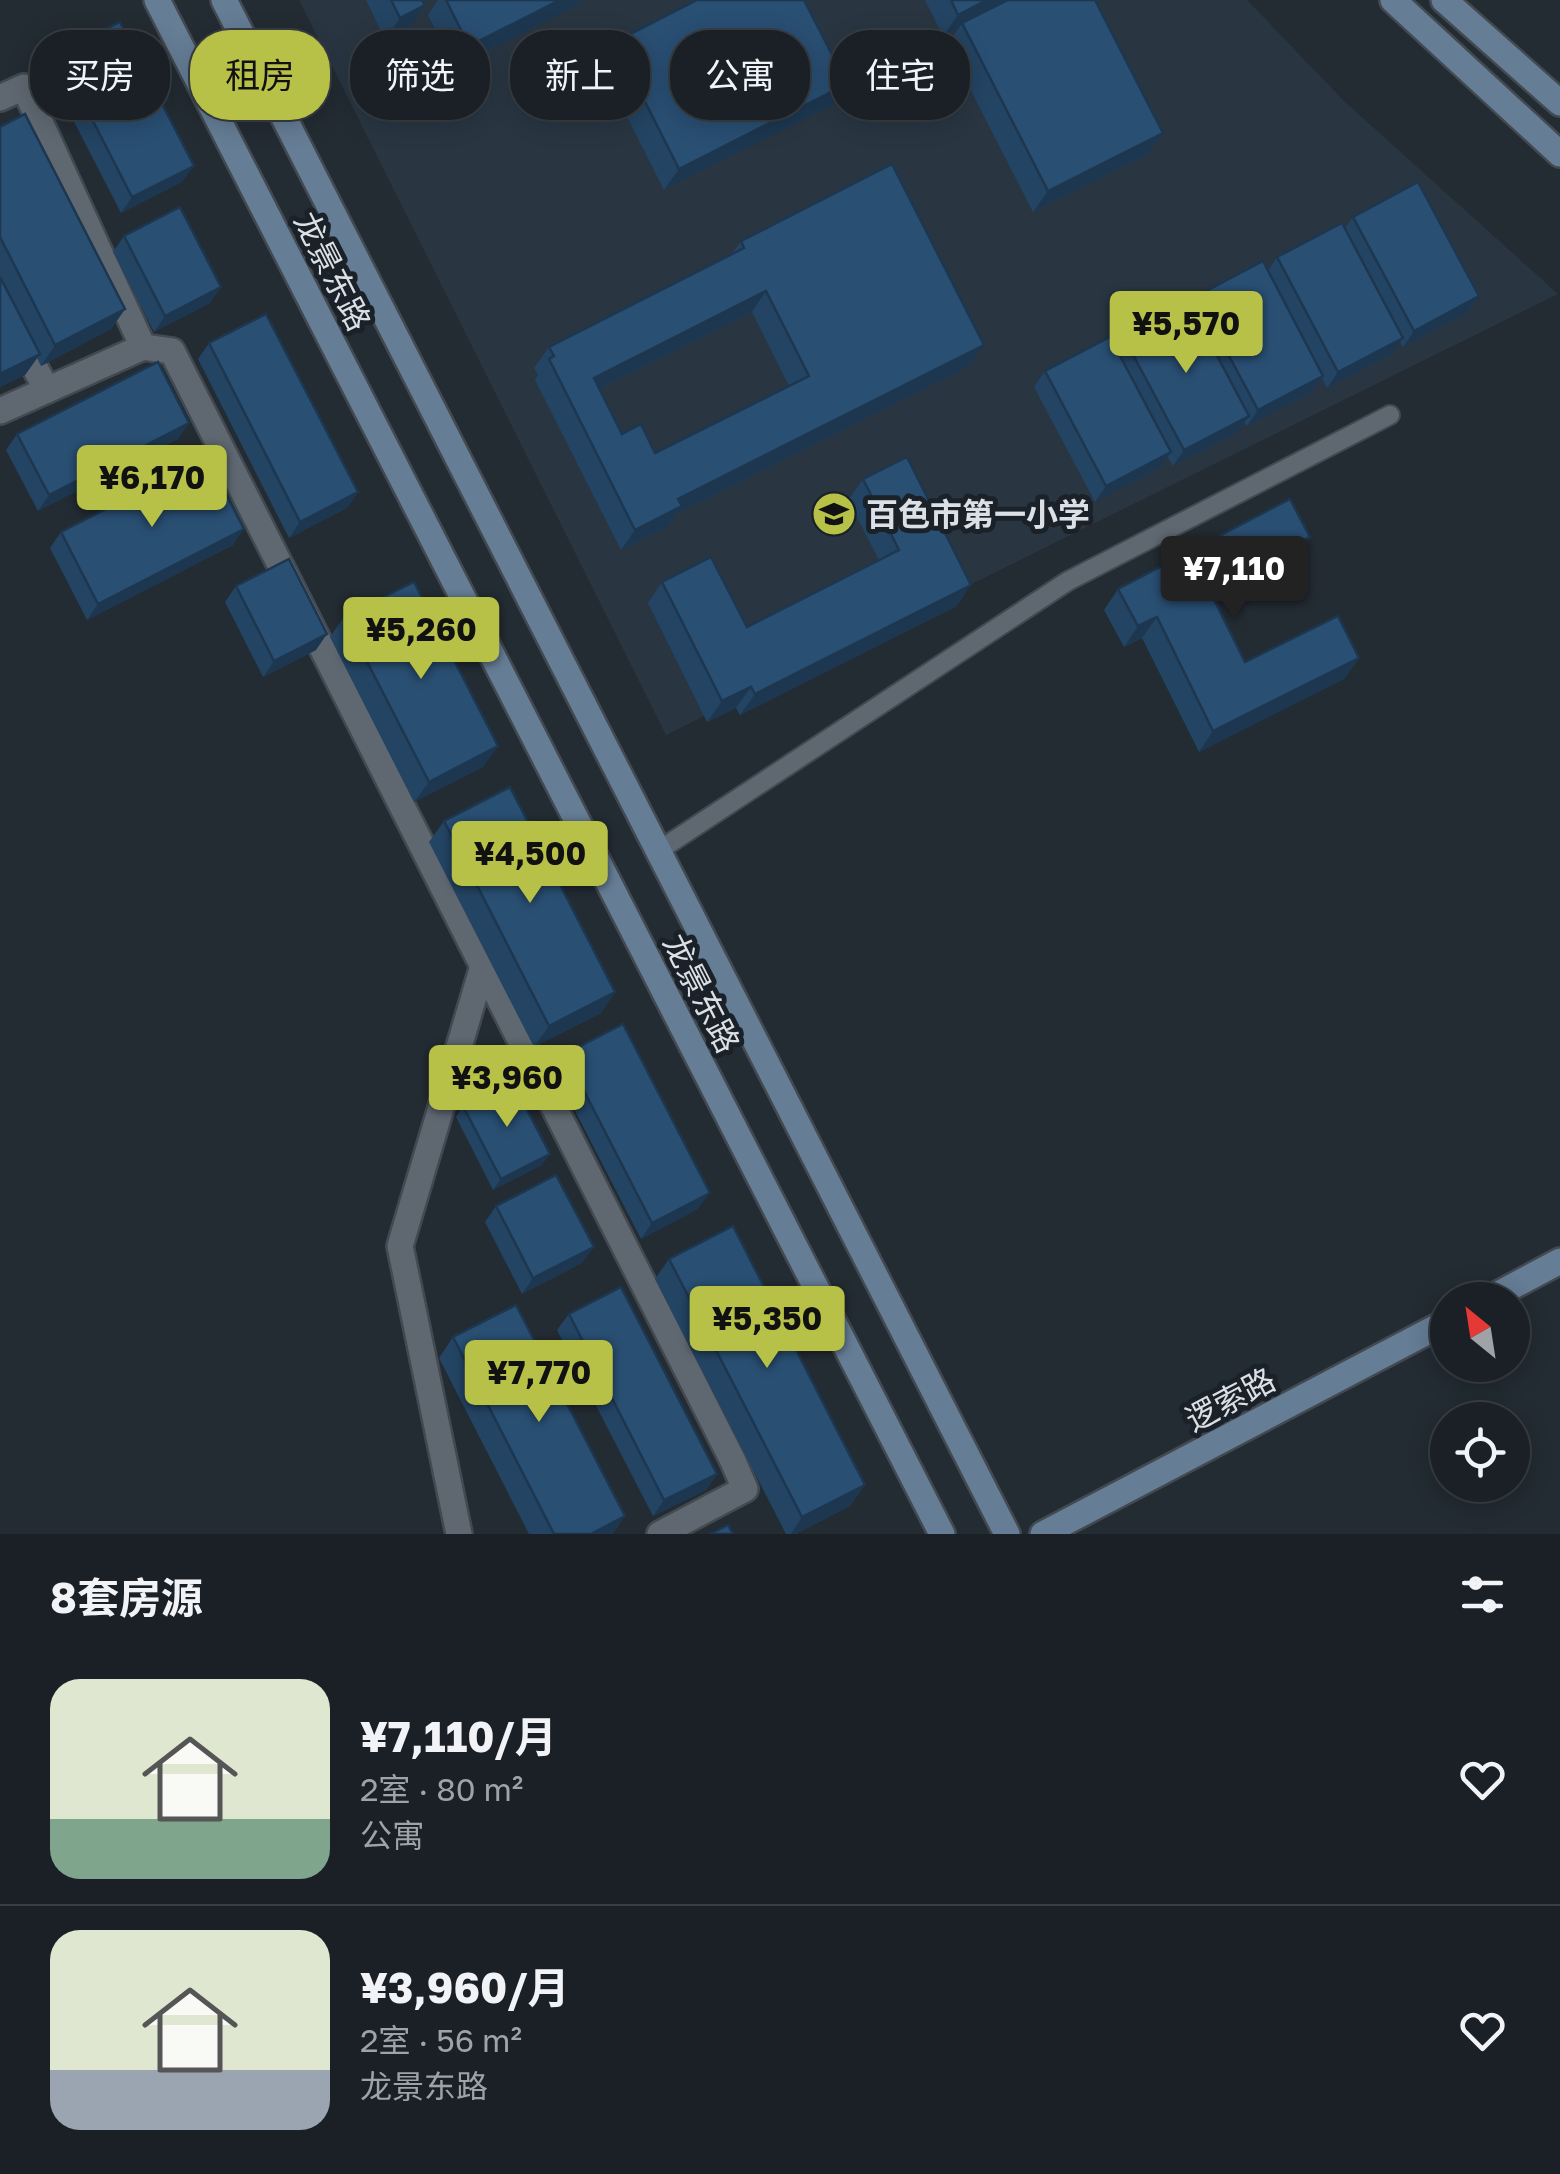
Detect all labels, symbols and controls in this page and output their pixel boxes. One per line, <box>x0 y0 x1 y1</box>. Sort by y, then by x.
chip: 买房 <box>30 30 170 120</box>
chip: 租房 <box>190 30 330 120</box>
chip: 筛选 <box>350 30 490 120</box>
chip: 新上 <box>510 30 650 120</box>
chip: 公寓 <box>670 30 810 120</box>
chip: 住宅 <box>830 30 970 120</box>
street label: 龙景东路 <box>287 205 379 337</box>
pin: ¥5,570 <box>1105 291 1267 376</box>
text: ¥5,570 <box>1132 304 1240 342</box>
pin: ¥6,170 <box>71 445 233 530</box>
text: ¥6,170 <box>99 458 205 496</box>
school or university icon: 百色市第一小学 <box>811 491 857 537</box>
place label: 百色市第一小学 <box>866 495 1090 533</box>
pin: ¥7,110 <box>1153 536 1315 621</box>
text: ¥7,110 <box>1183 549 1285 587</box>
pin: ¥5,260 <box>340 597 502 682</box>
text: ¥5,260 <box>365 610 477 648</box>
pin: ¥4,500 <box>449 821 611 906</box>
text: ¥4,500 <box>474 834 586 872</box>
street label: 龙景东路 <box>656 927 748 1059</box>
pin: ¥3,960 <box>426 1045 588 1130</box>
text: ¥3,960 <box>451 1058 563 1096</box>
north arrow <box>1430 1282 1530 1382</box>
map controls <box>1430 1282 1530 1502</box>
pin: ¥5,350 <box>686 1286 848 1371</box>
text: ¥5,350 <box>712 1299 822 1337</box>
pin: ¥7,770 <box>458 1340 620 1425</box>
text: ¥7,770 <box>487 1353 591 1391</box>
street label: 逻索路 <box>1179 1360 1281 1438</box>
button: locate <box>1430 1402 1530 1502</box>
icon: filters <box>1455 1567 1510 1622</box>
text: 8套房源 <box>50 1572 203 1622</box>
text: ¥7,110/月 <box>360 1711 557 1761</box>
icon: home <box>130 1719 250 1839</box>
icon: heart <box>1455 1752 1510 1807</box>
text: 2室 · 80 m² <box>360 1770 523 1808</box>
text: 公寓 <box>360 1816 424 1854</box>
text: ¥3,960/月 <box>360 1962 570 2012</box>
icon: home <box>130 1970 250 2090</box>
icon: heart <box>1455 2003 1510 2058</box>
text: 2室 · 56 m² <box>360 2021 522 2059</box>
text: 龙景东路 <box>360 2067 488 2105</box>

